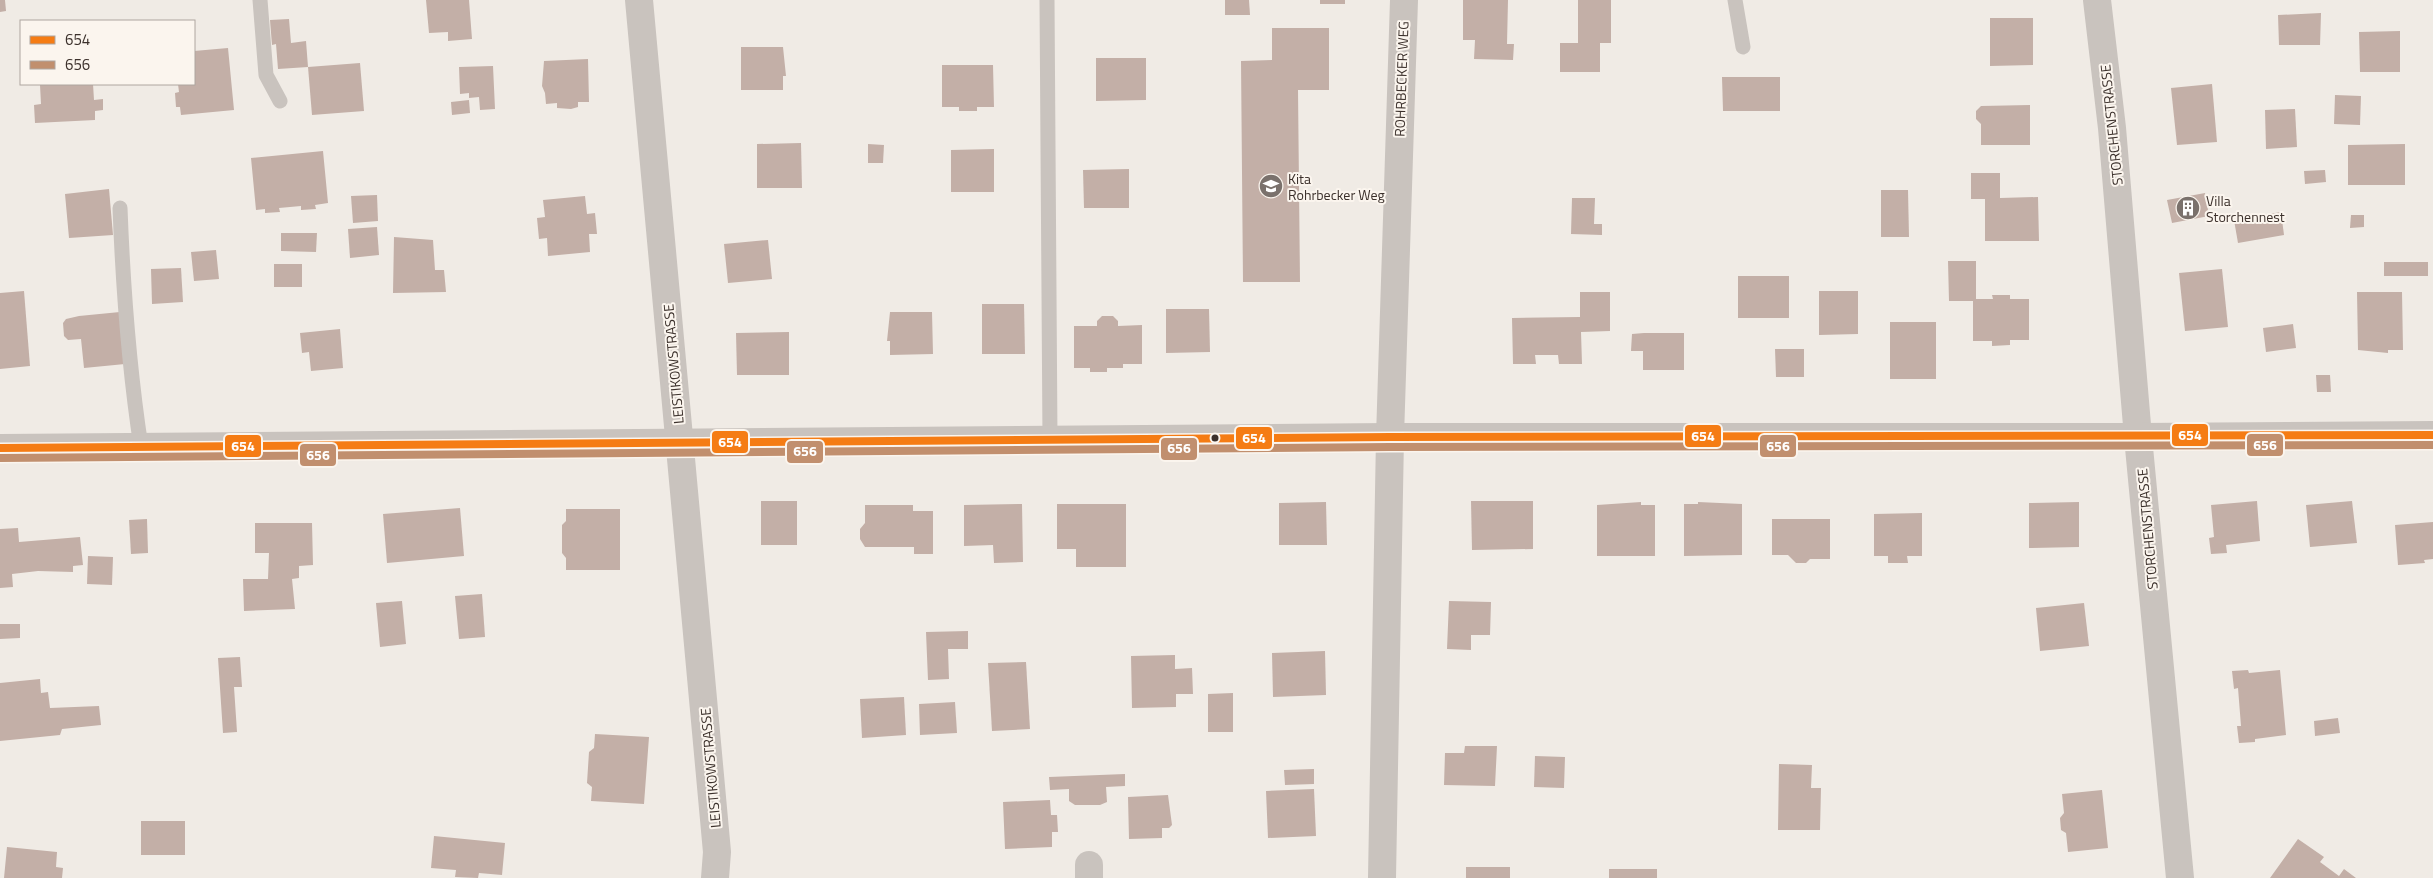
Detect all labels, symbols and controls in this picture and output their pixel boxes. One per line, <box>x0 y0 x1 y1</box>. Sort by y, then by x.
legend <box>20 20 195 85</box>
street label: ROHRBECKER WEG <box>1388 21 1414 137</box>
text: 654 <box>65 28 90 51</box>
text: 656 <box>65 53 90 76</box>
street label: STORCHENSTRASSE <box>2094 63 2128 186</box>
place label: Kita Rohrbecker Weg <box>1288 168 1385 205</box>
school or university icon: Kita Rohrbecker Weg <box>1258 173 1284 199</box>
place label: Villa Storchennest <box>2206 190 2285 227</box>
building icon: Villa Storchennest <box>2175 195 2201 221</box>
street label: LEISTIKOWSTRASSE <box>657 303 689 425</box>
line badge: 654 <box>2171 423 2209 447</box>
line badge: 654 <box>1684 424 1722 448</box>
text: 654 <box>2178 424 2202 445</box>
text: 654 <box>1691 425 1715 446</box>
line badge: 654 <box>1235 426 1273 450</box>
text: 654 <box>1242 427 1266 448</box>
line badge: 654 <box>711 430 749 454</box>
text: 654 <box>718 431 742 452</box>
unlabelled marker <box>1210 433 1220 443</box>
line badge: 656 <box>2246 433 2284 457</box>
line badge: 654 <box>224 434 262 458</box>
line badge: 656 <box>1759 434 1797 458</box>
text: 656 <box>2253 434 2277 455</box>
text: 654 <box>231 435 255 456</box>
text: 656 <box>1766 435 1790 456</box>
line badge: 656 <box>1160 437 1198 461</box>
text: 656 <box>1167 437 1191 458</box>
line badge: 656 <box>786 440 824 464</box>
text: 656 <box>793 440 817 461</box>
line badge: 656 <box>299 443 337 467</box>
text: 656 <box>306 444 330 465</box>
street label: STORCHENSTRASSE <box>2131 467 2163 590</box>
street label: LEISTIKOWSTRASSE <box>694 707 726 829</box>

